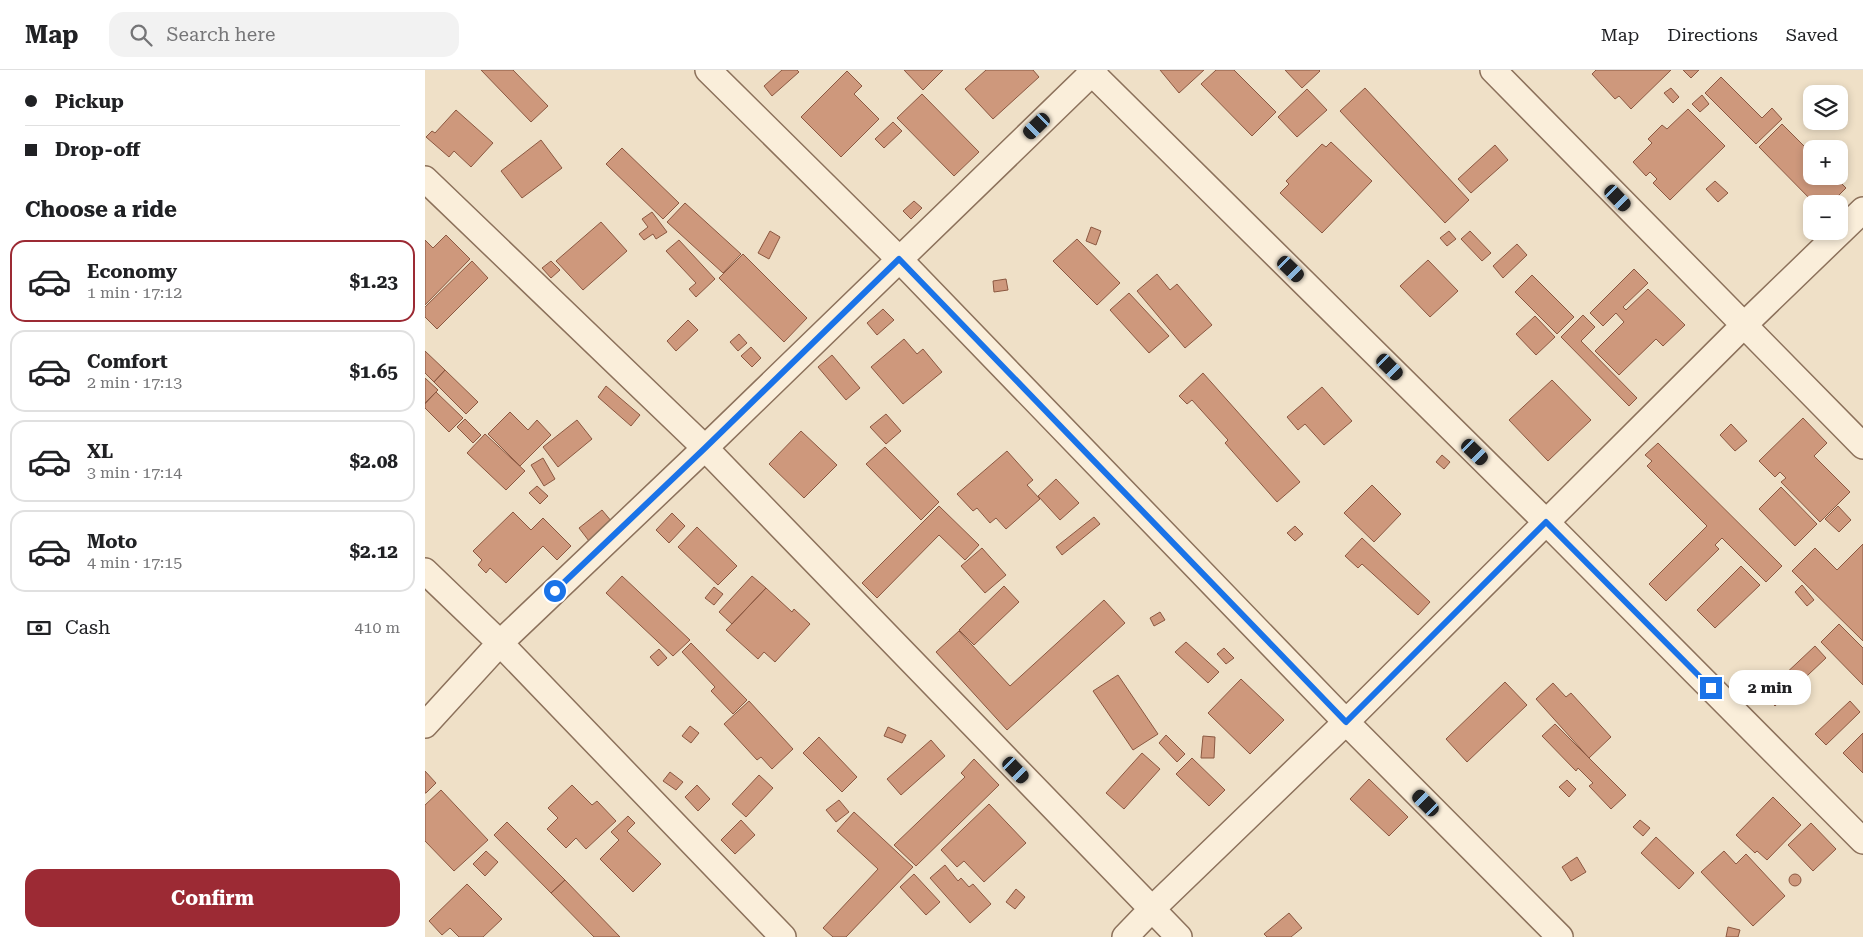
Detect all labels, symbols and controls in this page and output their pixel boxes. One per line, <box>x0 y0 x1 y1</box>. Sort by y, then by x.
search box <box>109 12 459 57</box>
text: Map <box>25 21 79 49</box>
icon: search <box>127 21 155 49</box>
text: Search here <box>167 23 275 46</box>
text: Map <box>1601 24 1639 45</box>
text: Directions <box>1667 24 1758 45</box>
text: Saved <box>1786 24 1838 45</box>
map controls <box>1803 85 1848 240</box>
button: layers <box>1803 85 1848 130</box>
text: Pickup <box>55 90 124 113</box>
car <box>1020 110 1053 142</box>
text: Drop-off <box>55 138 140 161</box>
button: + <box>1803 140 1848 185</box>
car <box>1602 182 1633 214</box>
button: − <box>1803 195 1848 240</box>
text: Choose a ride <box>25 197 177 222</box>
car <box>1275 253 1307 285</box>
icon: car <box>27 259 72 304</box>
text: Economy <box>87 260 177 283</box>
text: $1.23 <box>349 270 398 293</box>
text: 1 min · 17:12 <box>87 283 182 302</box>
icon: car <box>27 349 72 394</box>
text: Comfort <box>87 350 168 373</box>
car <box>1374 351 1405 383</box>
text: $1.65 <box>349 360 398 383</box>
text: 2 min · 17:13 <box>87 373 182 392</box>
car <box>1459 436 1491 468</box>
icon: car <box>27 439 72 484</box>
text: XL <box>87 440 113 463</box>
text: $2.08 <box>349 450 398 473</box>
text: 3 min · 17:14 <box>87 463 182 482</box>
icon: car <box>27 529 72 574</box>
text: Moto <box>87 530 137 553</box>
text: $2.12 <box>349 540 398 563</box>
text: 4 min · 17:15 <box>87 553 182 572</box>
route start <box>544 580 566 602</box>
icon: cash <box>25 614 53 642</box>
text: Cash <box>65 616 110 639</box>
text: 410 m <box>354 618 400 637</box>
callout: 2 min <box>1729 670 1811 706</box>
route end <box>1700 677 1722 699</box>
text: 2 min <box>1748 678 1792 697</box>
car <box>1000 754 1031 786</box>
car <box>1410 787 1441 819</box>
button: Confirm <box>25 869 400 927</box>

